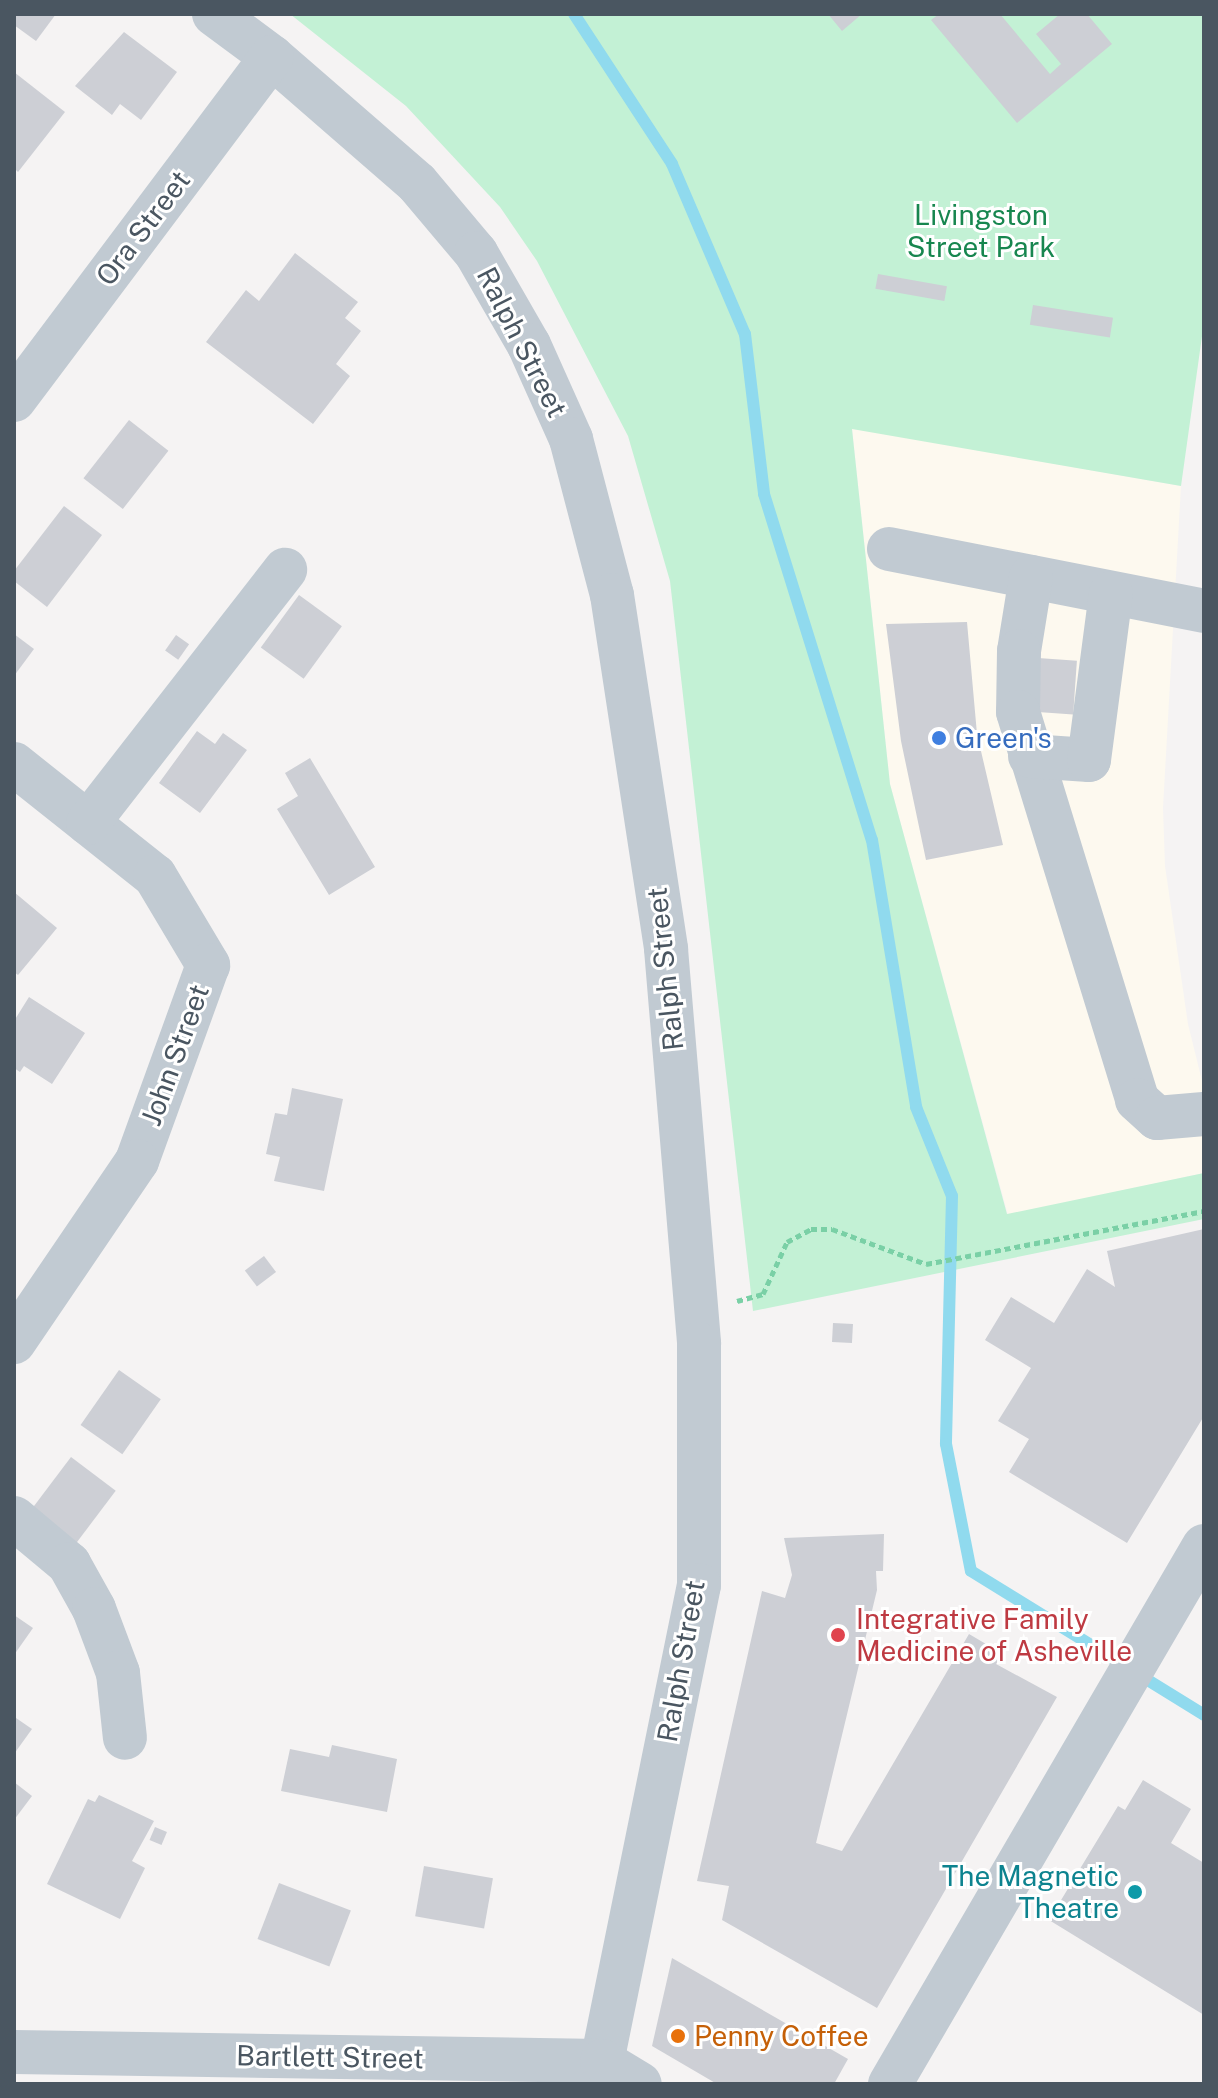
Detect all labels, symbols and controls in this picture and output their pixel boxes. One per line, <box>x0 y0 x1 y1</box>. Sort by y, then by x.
street label: Ora Street <box>89 164 197 292</box>
park label: Livingston Street Park <box>907 198 1055 264</box>
street label: Ralph Street <box>470 261 574 423</box>
place label: Green's <box>955 721 1052 755</box>
marker: Green's <box>930 729 948 747</box>
street label: Ralph Street <box>640 886 690 1052</box>
street label: John Street <box>134 980 216 1130</box>
street label: Ralph Street <box>650 1577 712 1745</box>
place label: Integrative Family Medicine of Asheville <box>856 1602 1133 1668</box>
marker: Integrative Family Medicine of Asheville <box>827 1624 849 1646</box>
place label: The Magnetic Theatre <box>942 1859 1119 1925</box>
marker: The Magnetic Theatre <box>1126 1883 1144 1901</box>
place label: Penny Coffee <box>694 2019 869 2053</box>
marker: Penny Coffee <box>669 2027 687 2045</box>
street label: Bartlett Street <box>236 2039 424 2075</box>

